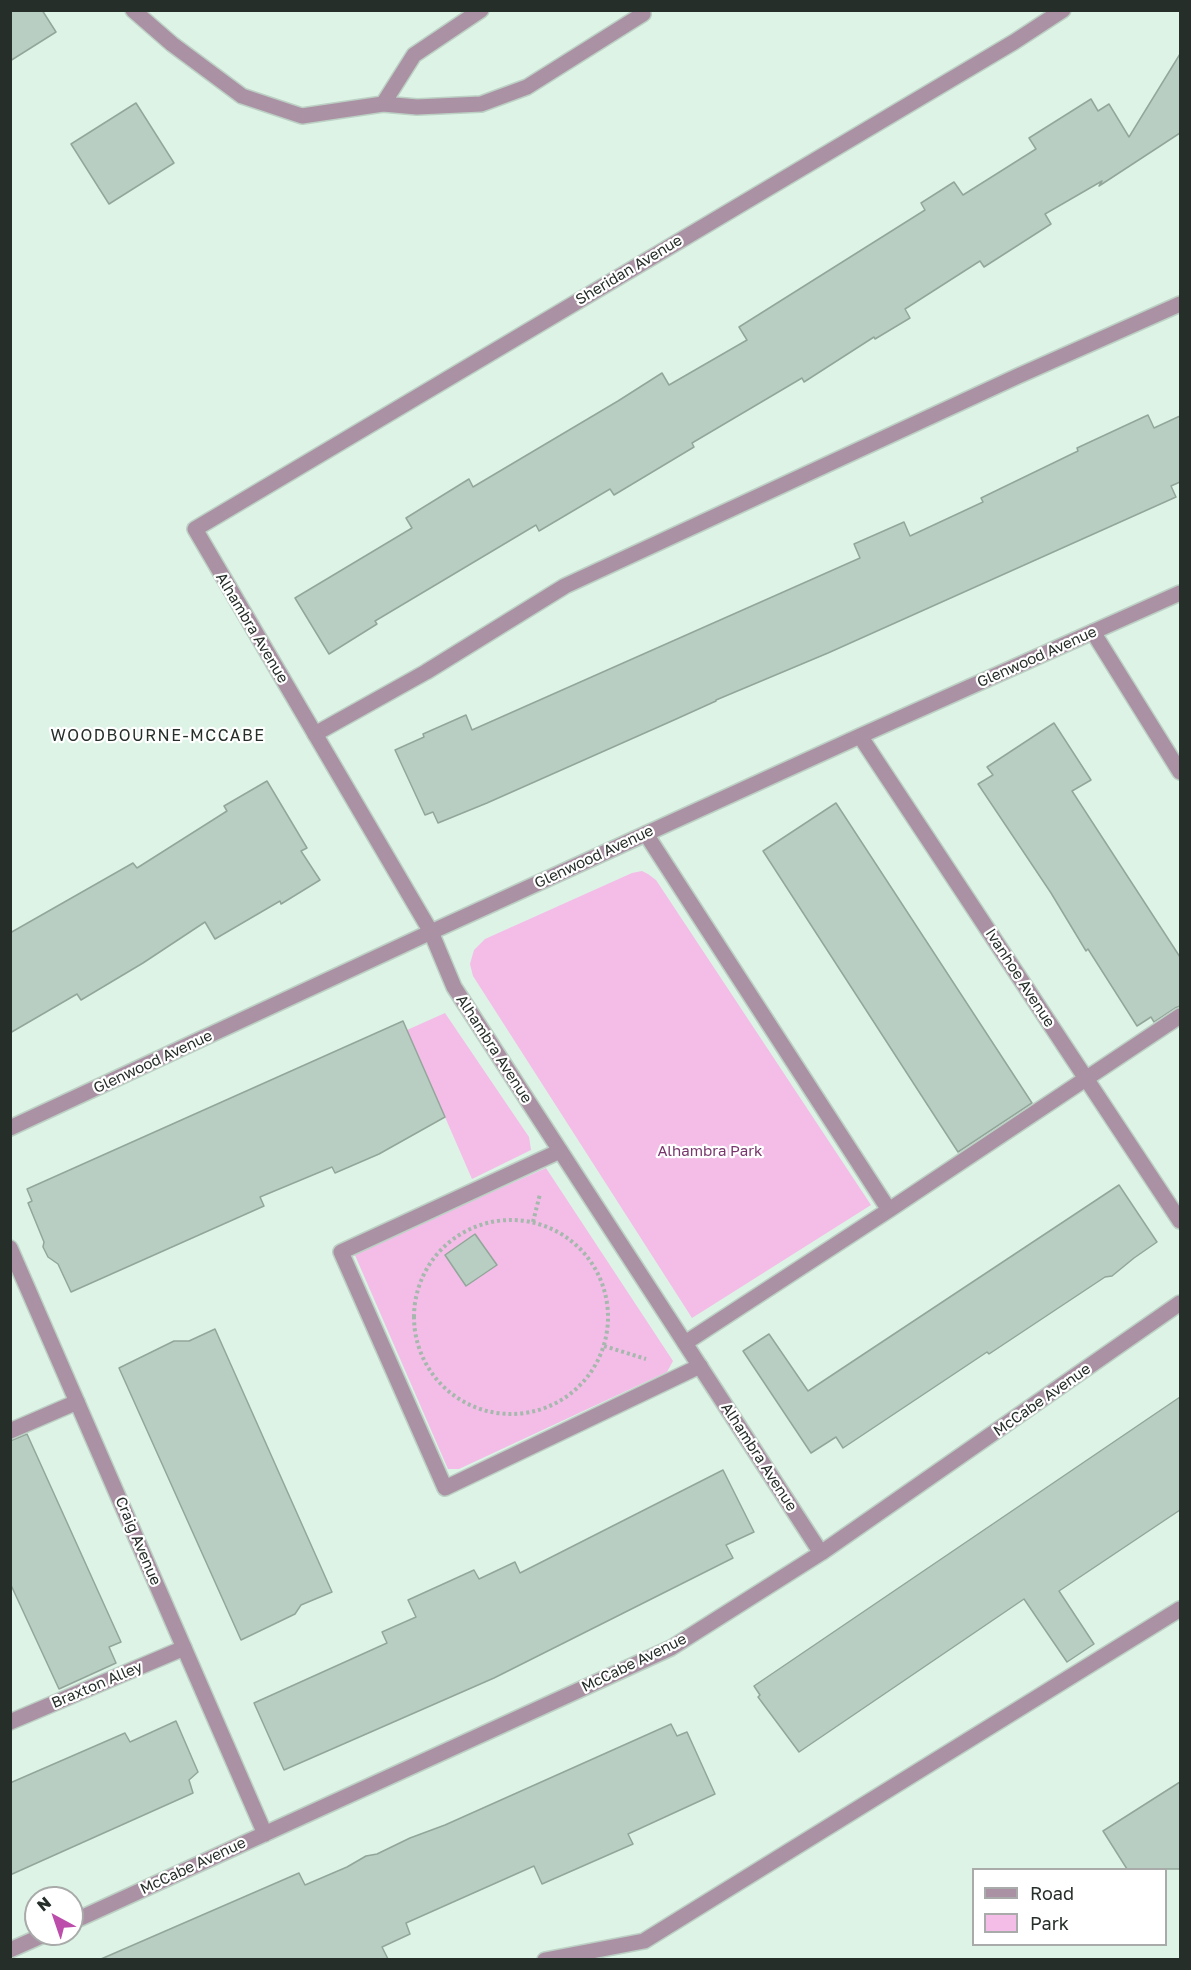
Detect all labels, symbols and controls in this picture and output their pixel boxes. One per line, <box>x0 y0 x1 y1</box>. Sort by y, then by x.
street label: Sheridan Avenue <box>572 231 686 309</box>
street label: Alhambra Avenue <box>212 570 292 686</box>
street label: Glenwood Avenue <box>974 623 1100 691</box>
district label: WOODBOURNE-MCCABE <box>50 726 266 746</box>
street label: Glenwood Avenue <box>532 822 656 892</box>
street label: Ivanhoe Avenue <box>981 925 1059 1031</box>
street label: Alhambra Avenue <box>452 991 536 1107</box>
street label: Glenwood Avenue <box>91 1027 215 1097</box>
park label: Alhambra Park <box>657 1142 763 1160</box>
street label: McCabe Avenue <box>990 1360 1094 1440</box>
street label: Alhambra Avenue <box>717 1399 801 1515</box>
street label: Craig Avenue <box>111 1494 165 1588</box>
street label: McCabe Avenue <box>579 1630 689 1696</box>
street label: Braxton Alley <box>49 1658 145 1712</box>
street label: McCabe Avenue <box>137 1834 249 1898</box>
legend <box>972 1868 1167 1946</box>
text: Road <box>1030 1882 1074 1904</box>
north arrow <box>24 1886 84 1946</box>
text: N <box>33 1892 55 1915</box>
text: Park <box>1030 1912 1069 1934</box>

